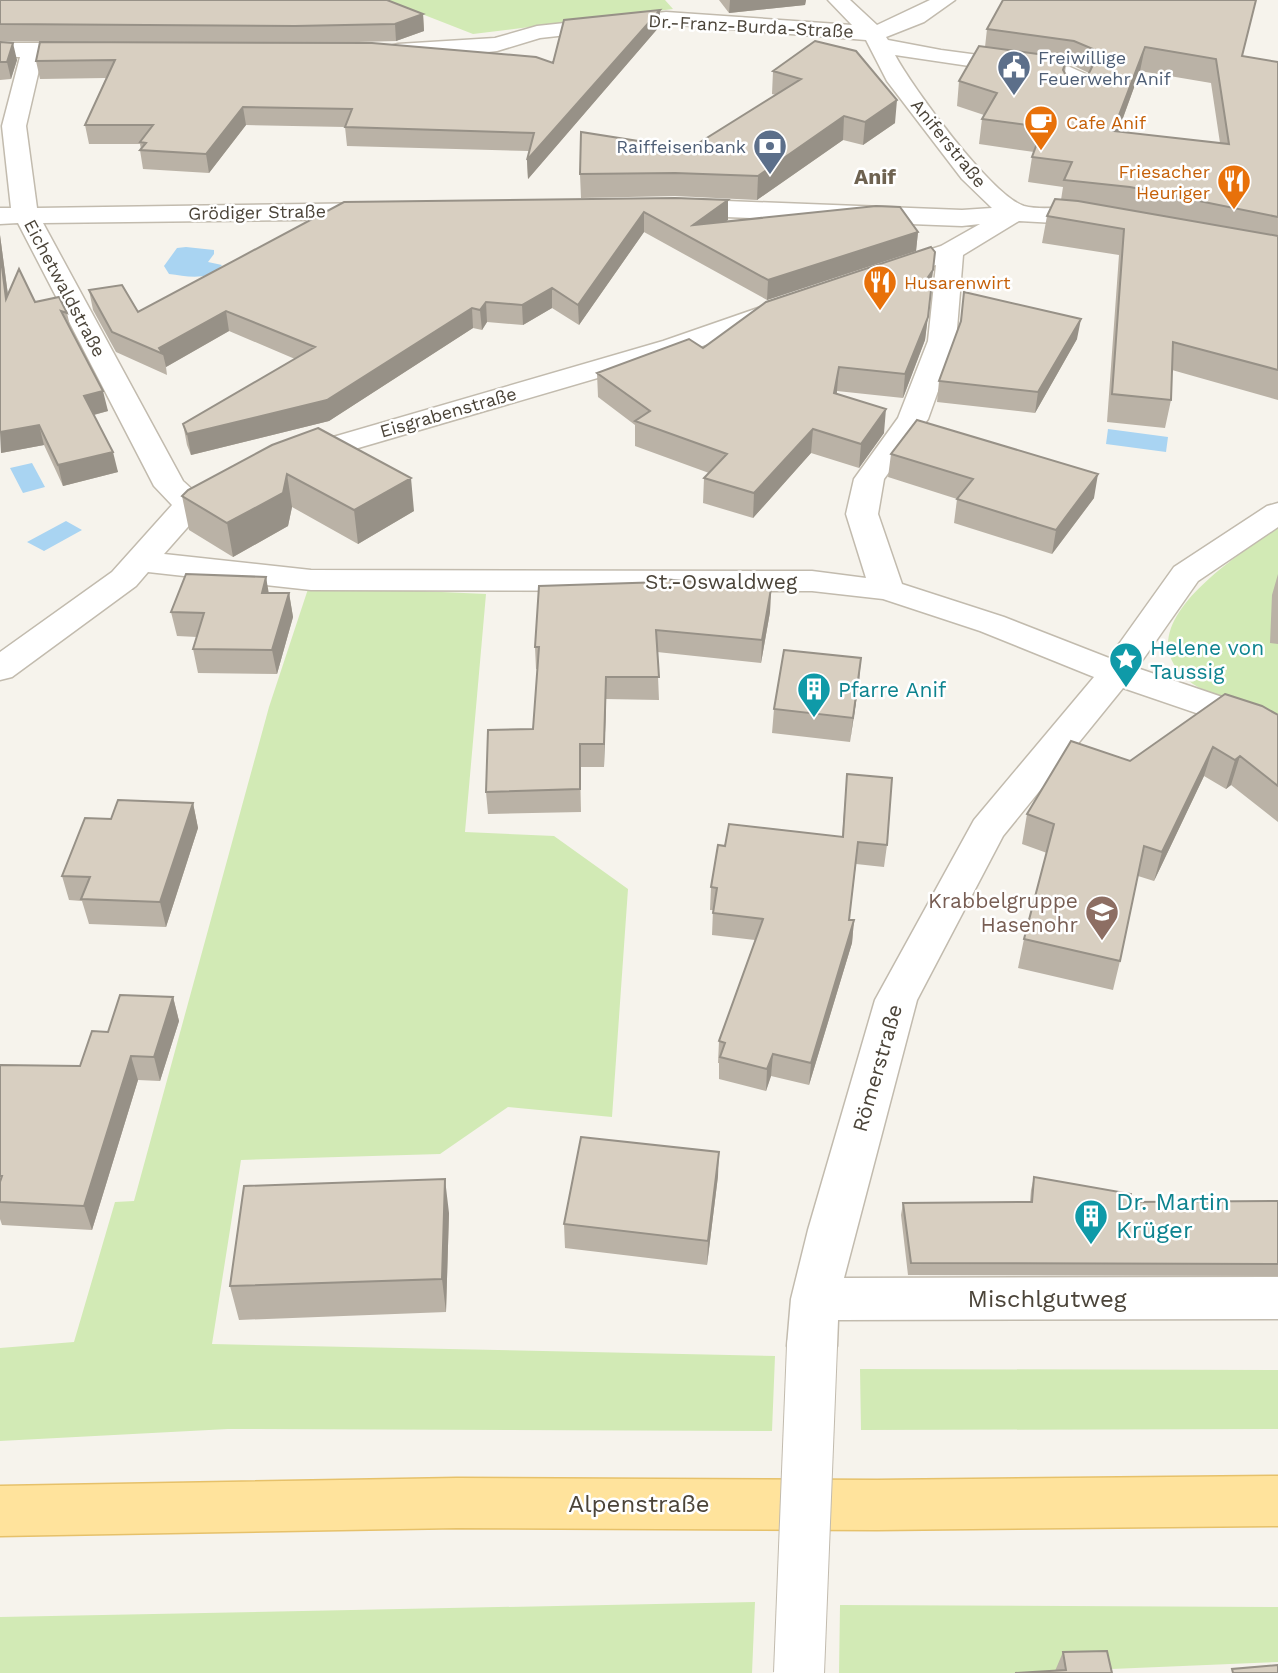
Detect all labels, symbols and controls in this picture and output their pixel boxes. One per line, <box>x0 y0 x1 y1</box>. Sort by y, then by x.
street label: Dr.-Franz-Burda-Straße <box>648 10 854 42</box>
place label: Freiwillige Feuerwehr Anif <box>1038 47 1171 89</box>
public building icon: Freiwillige Feuerwehr Anif <box>995 48 1033 97</box>
street label: Aniferstraße <box>907 95 991 191</box>
cafe icon: Cafe Anif <box>1022 103 1060 152</box>
place label: Cafe Anif <box>1066 112 1146 133</box>
bank icon: Raiffeisenbank <box>751 127 789 176</box>
place label: Raiffeisenbank <box>616 136 746 157</box>
place label: Friesacher Heuriger <box>1119 161 1210 203</box>
restaurant icon: Friesacher Heuriger <box>1215 162 1253 211</box>
district label: Anif <box>854 164 896 189</box>
street label: Grödiger Straße <box>188 200 326 224</box>
street label: Eichetwaldstraße <box>20 216 110 360</box>
restaurant icon: Husarenwirt <box>861 263 899 312</box>
place label: Husarenwirt <box>904 272 1011 293</box>
street label: Eisgrabenstraße <box>377 382 519 442</box>
street label: St.-Oswaldweg <box>645 569 798 594</box>
place label: Helene von Taussig <box>1150 635 1264 684</box>
place icon: Helene von Taussig <box>1107 640 1145 689</box>
building icon: Pfarre Anif <box>795 670 833 719</box>
place label: Pfarre Anif <box>838 677 946 702</box>
place label: Krabbelgruppe Hasenohr <box>928 888 1078 937</box>
school or university icon: Krabbelgruppe Hasenohr <box>1083 893 1121 942</box>
street label: Römerstraße <box>847 1001 907 1135</box>
place label: Dr. Martin Krüger <box>1116 1188 1230 1244</box>
building icon: Dr. Martin Krüger <box>1072 1197 1110 1246</box>
street label: Mischlgutweg <box>967 1285 1127 1313</box>
street label: Alpenstraße <box>568 1490 710 1518</box>

